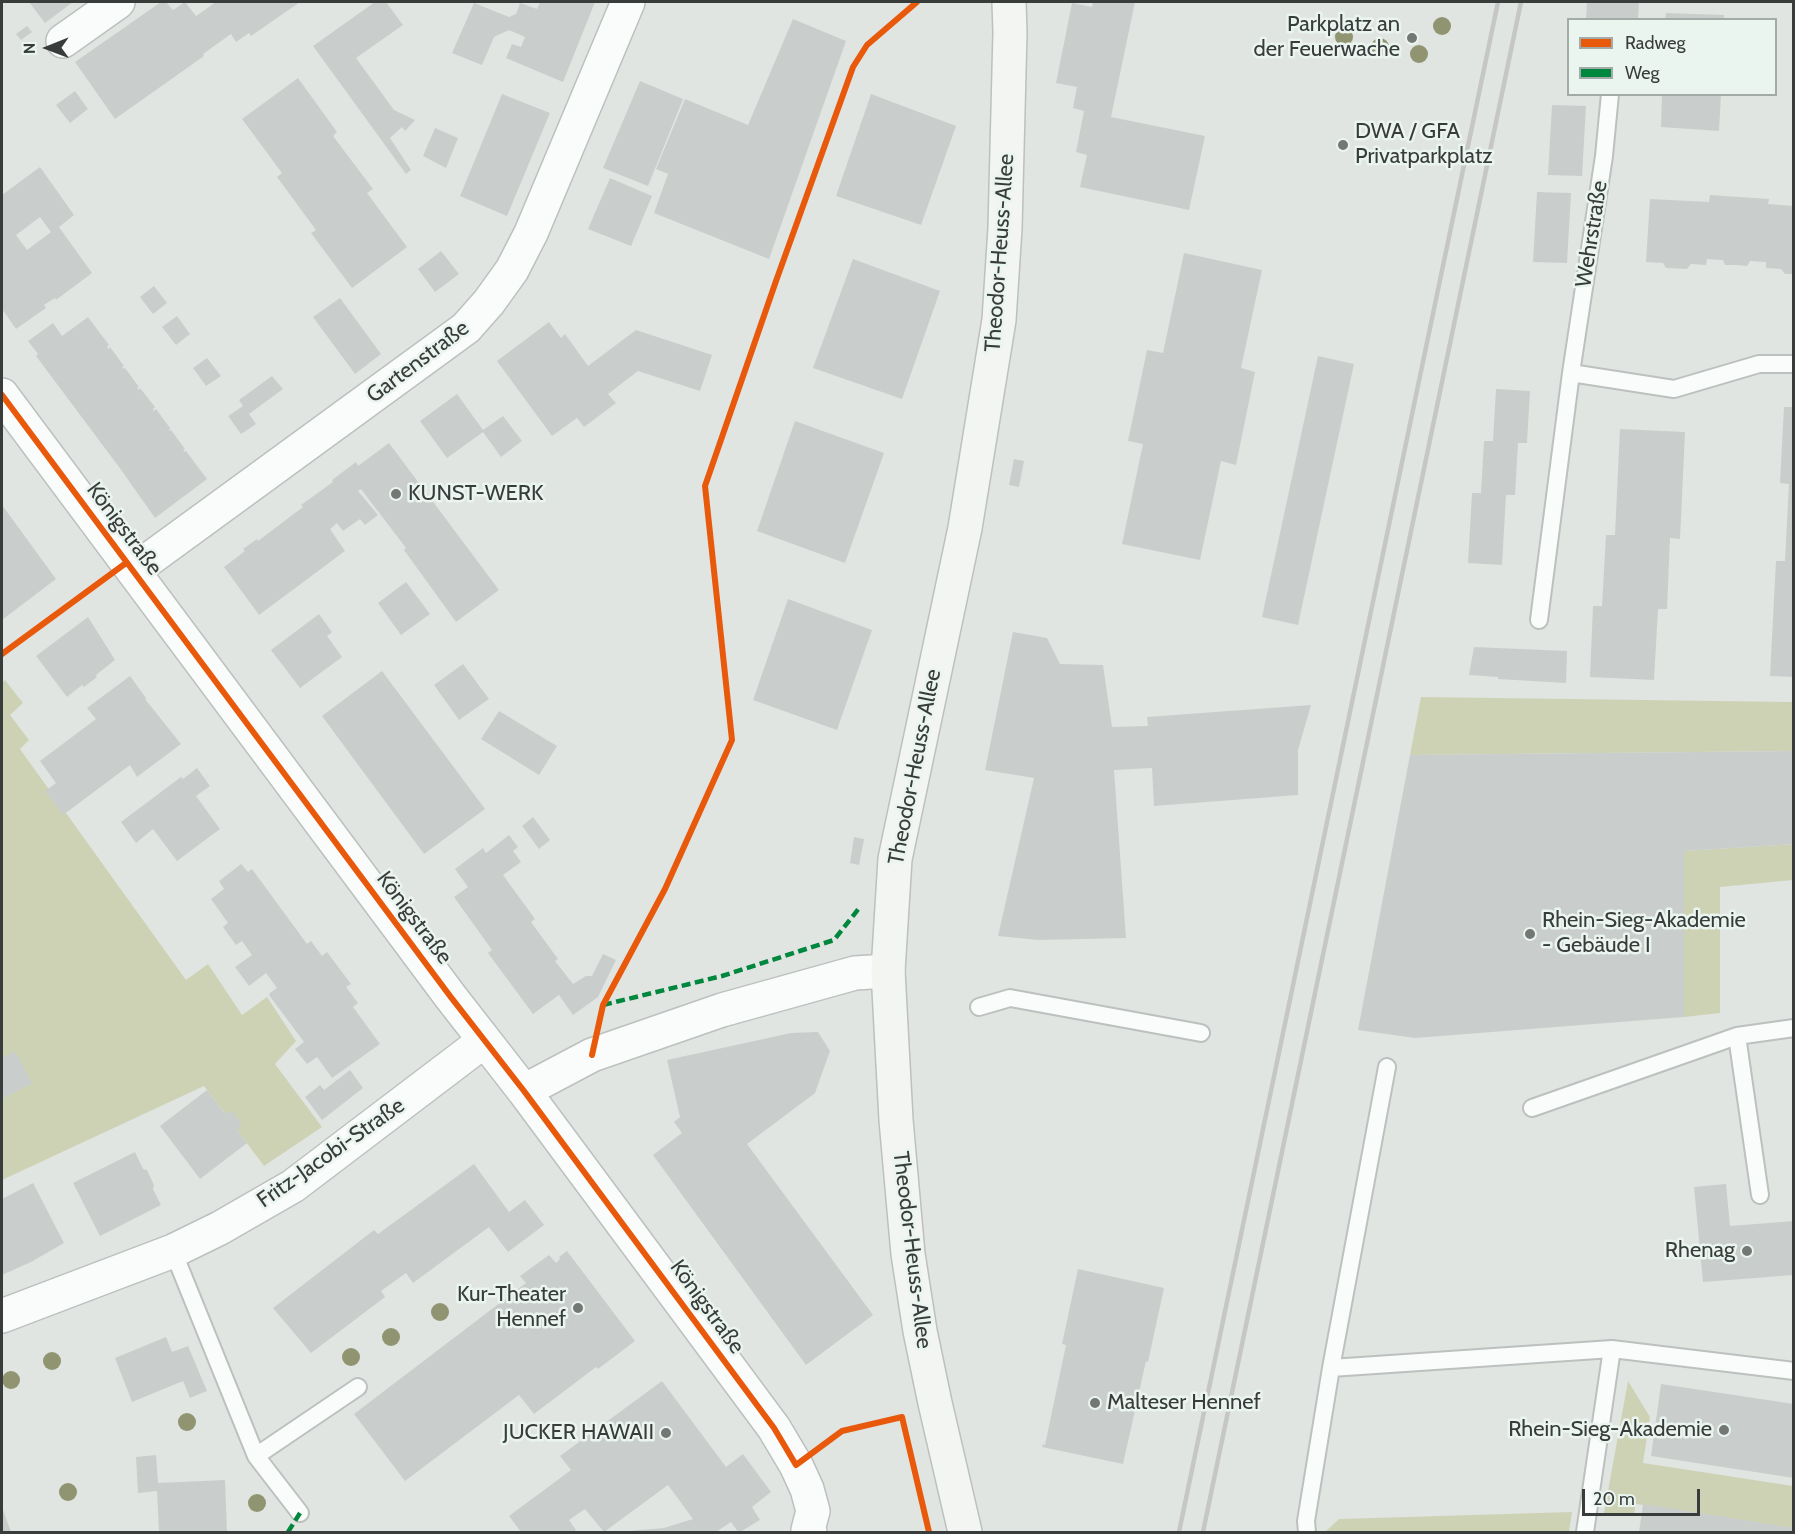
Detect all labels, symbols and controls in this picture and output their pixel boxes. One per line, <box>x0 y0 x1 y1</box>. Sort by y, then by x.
place label: Parkplatz an der Feuerwache <box>1253 12 1400 63</box>
north arrow <box>18 18 78 78</box>
legend <box>1567 18 1777 96</box>
marker: Parkplatz an der Feuerwache <box>1405 31 1419 45</box>
text: Radweg <box>1625 32 1686 54</box>
text: N <box>20 43 39 54</box>
text: Weg <box>1625 62 1660 84</box>
place label: DWA / GFA Privatparkplatz <box>1355 119 1493 170</box>
marker: DWA / GFA Privatparkplatz <box>1336 138 1350 152</box>
street label: Theodor-Heuss-Allee <box>980 153 1020 353</box>
street label: Wehrstraße <box>1571 179 1613 289</box>
street label: Gartenstraße <box>362 315 474 409</box>
street label: Königstraße <box>81 477 167 581</box>
place label: KUNST-WERK <box>408 481 543 507</box>
marker: KUNST-WERK <box>389 487 403 501</box>
street label: Theodor-Heuss-Allee <box>883 667 947 867</box>
street label: Königstraße <box>371 866 457 970</box>
place label: Rhein-Sieg-Akademie - Gebäude I <box>1542 908 1746 960</box>
marker: Rhein-Sieg-Akademie - Gebäude I <box>1523 927 1537 941</box>
street label: Fritz-Jacobi-Straße <box>252 1092 410 1214</box>
street label: Theodor-Heuss-Allee <box>887 1150 937 1350</box>
place label: Rhenag <box>1665 1238 1735 1264</box>
marker: Rhenag <box>1740 1244 1754 1258</box>
street label: Königstraße <box>664 1255 750 1359</box>
place label: Kur-Theater Hennef <box>457 1282 566 1334</box>
marker: Kur-Theater Hennef <box>571 1301 585 1315</box>
place label: Malteser Hennef <box>1107 1390 1261 1416</box>
marker: Malteser Hennef <box>1088 1396 1102 1410</box>
place label: Rhein-Sieg-Akademie <box>1508 1417 1712 1443</box>
place label: JUCKER HAWAII <box>503 1420 654 1446</box>
marker: Rhein-Sieg-Akademie <box>1717 1423 1731 1437</box>
marker: JUCKER HAWAII <box>659 1426 673 1440</box>
scale bar <box>1585 1477 1704 1515</box>
text: 20 m <box>1593 1488 1635 1510</box>

